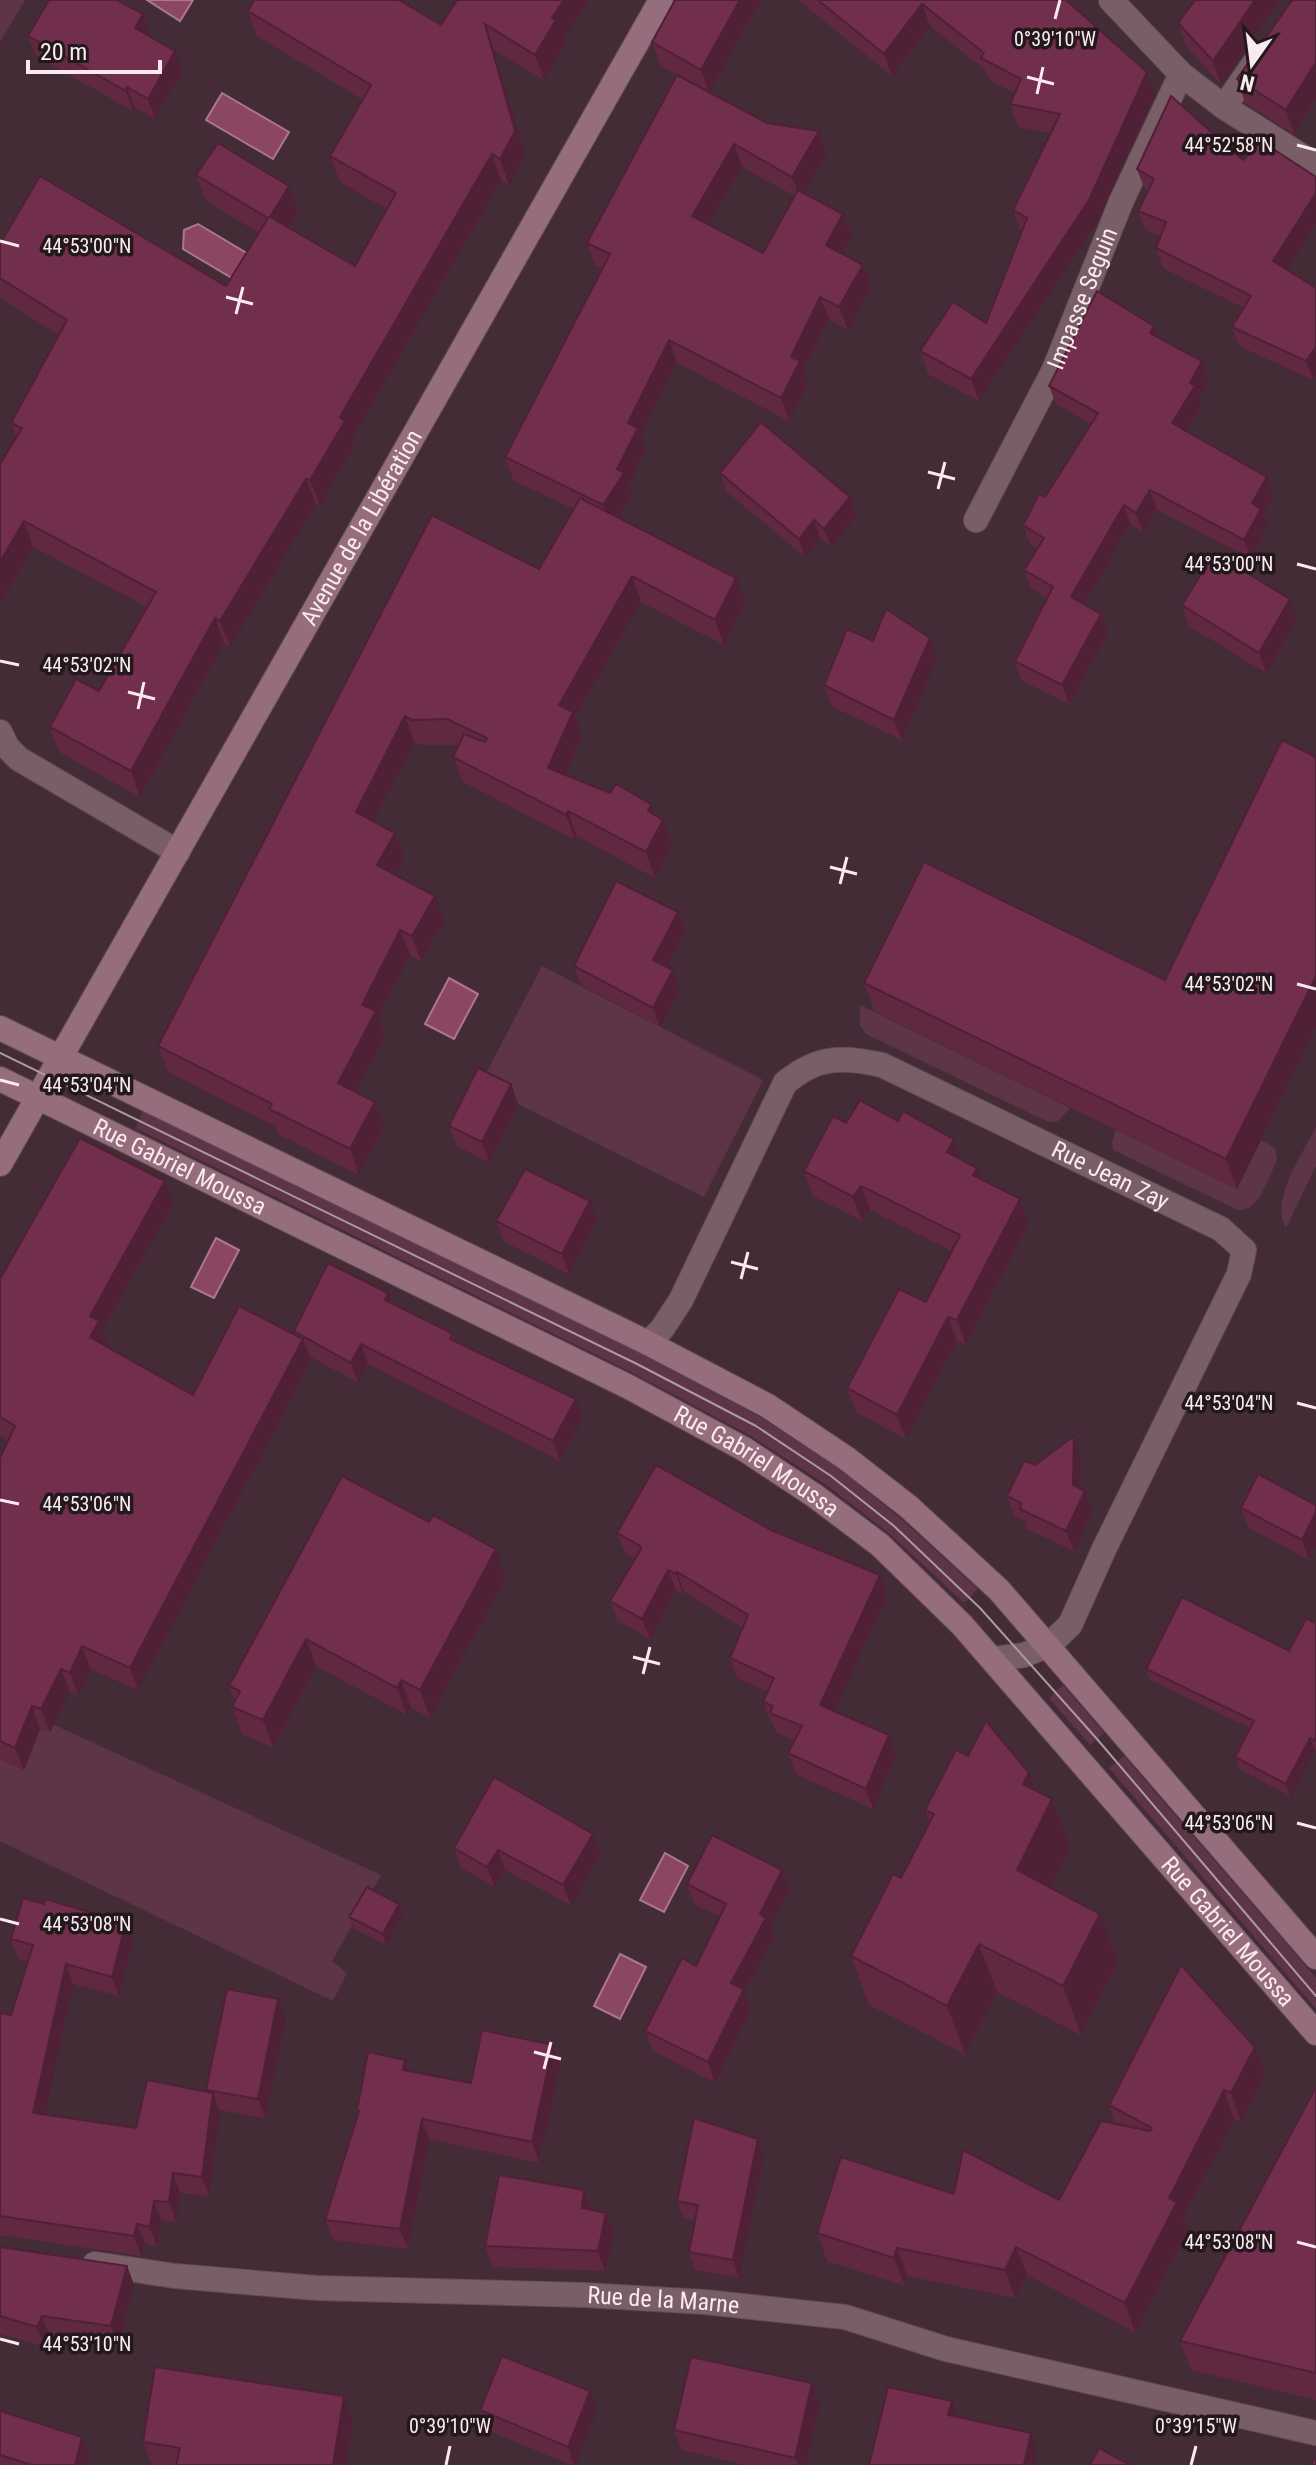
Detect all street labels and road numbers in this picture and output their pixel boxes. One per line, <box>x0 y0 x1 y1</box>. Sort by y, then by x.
street label: Impasse Seguin <box>1042 224 1123 374</box>
street label: Avenue de la Libération <box>295 425 428 630</box>
street label: Rue Gabriel Moussa <box>89 1113 271 1221</box>
street label: Rue Jean Zay <box>1047 1135 1173 1216</box>
street label: Rue Gabriel Moussa <box>669 1400 844 1523</box>
street label: Rue Gabriel Moussa <box>1156 1851 1300 2012</box>
street label: Rue de la Marne <box>587 2281 741 2320</box>

